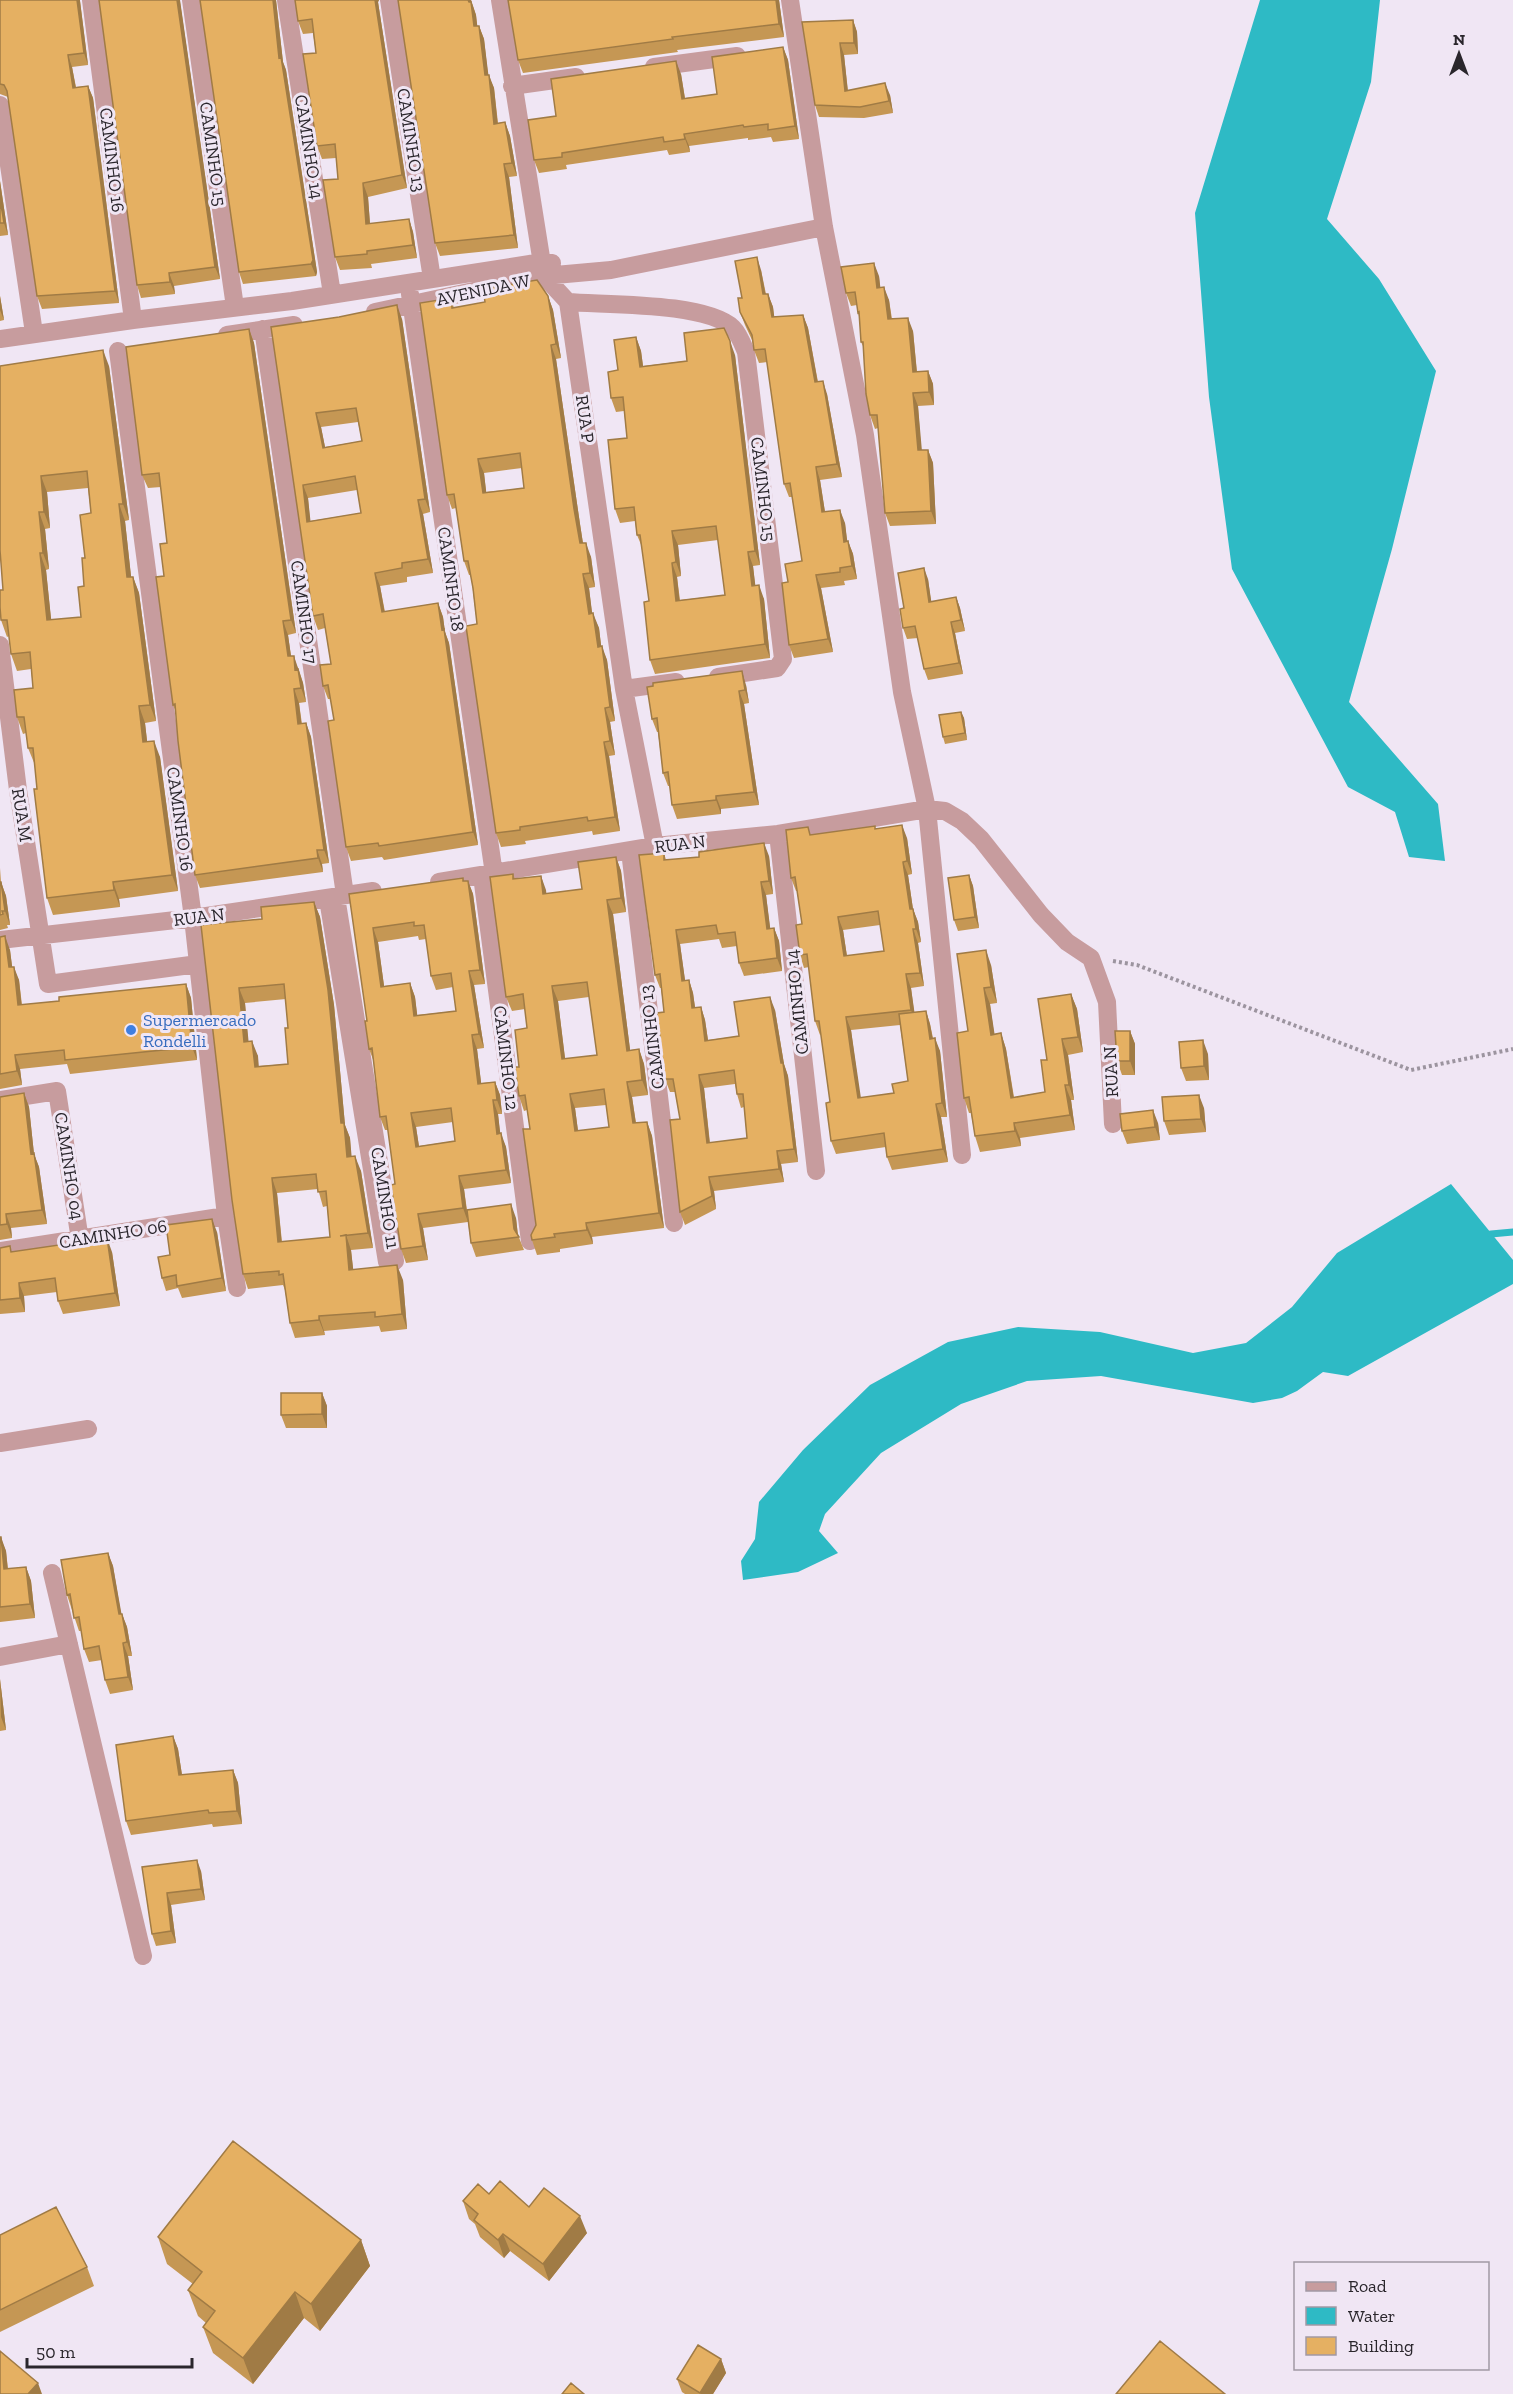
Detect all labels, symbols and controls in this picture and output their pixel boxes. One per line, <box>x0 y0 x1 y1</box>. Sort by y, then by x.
north arrow <box>1429 24 1489 84</box>
text: N <box>1453 30 1465 49</box>
street label: CAMINHO 13 <box>392 87 430 194</box>
street label: CAMINHO 14 <box>290 93 328 201</box>
street label: CAMINHO 15 <box>195 100 231 208</box>
street label: CAMINHO 16 <box>95 106 129 214</box>
street label: AVENIDA W <box>434 269 532 311</box>
street label: RUA P <box>571 393 599 445</box>
street label: CAMINHO 15 <box>746 436 780 542</box>
street label: CAMINHO 18 <box>433 525 469 633</box>
street label: CAMINHO 17 <box>286 559 322 666</box>
street label: CAMINHO 16 <box>162 765 198 873</box>
street label: RUA M <box>7 787 37 844</box>
street label: RUA N <box>653 830 707 858</box>
street label: RUA N <box>172 903 226 931</box>
street label: CAMINHO 14 <box>781 948 813 1056</box>
street label: CAMINHO 13 <box>635 984 669 1090</box>
street label: CAMINHO 12 <box>489 1005 523 1111</box>
place label: Supermercado Rondelli <box>143 1009 256 1052</box>
marker: Supermercado Rondelli <box>124 1023 138 1037</box>
street label: RUA N <box>1099 1046 1123 1098</box>
street label: CAMINHO 04 <box>50 1110 88 1222</box>
street label: CAMINHO 11 <box>366 1146 404 1250</box>
street label: CAMINHO 06 <box>58 1215 168 1253</box>
legend <box>1294 2262 1489 2370</box>
text: Road <box>1348 2275 1387 2297</box>
text: Water <box>1348 2305 1395 2327</box>
scale bar <box>27 2331 192 2369</box>
text: Building <box>1348 2335 1414 2357</box>
text: 50 m <box>36 2341 76 2363</box>

